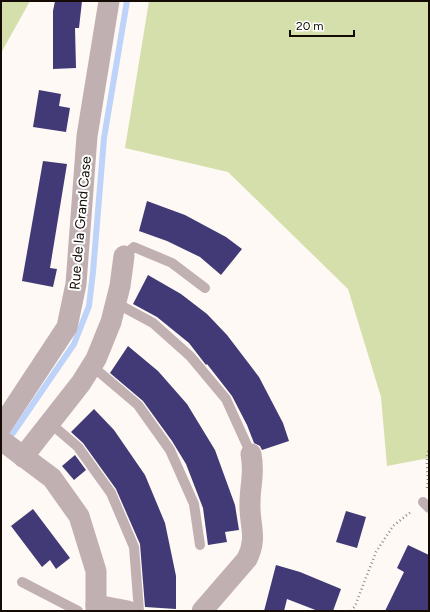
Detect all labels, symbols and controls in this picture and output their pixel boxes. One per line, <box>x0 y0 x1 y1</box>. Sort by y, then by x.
scale bar <box>290 12 354 38</box>
text: 20 m <box>296 19 324 33</box>
street label: Rue de la Grand Case <box>66 155 95 291</box>

